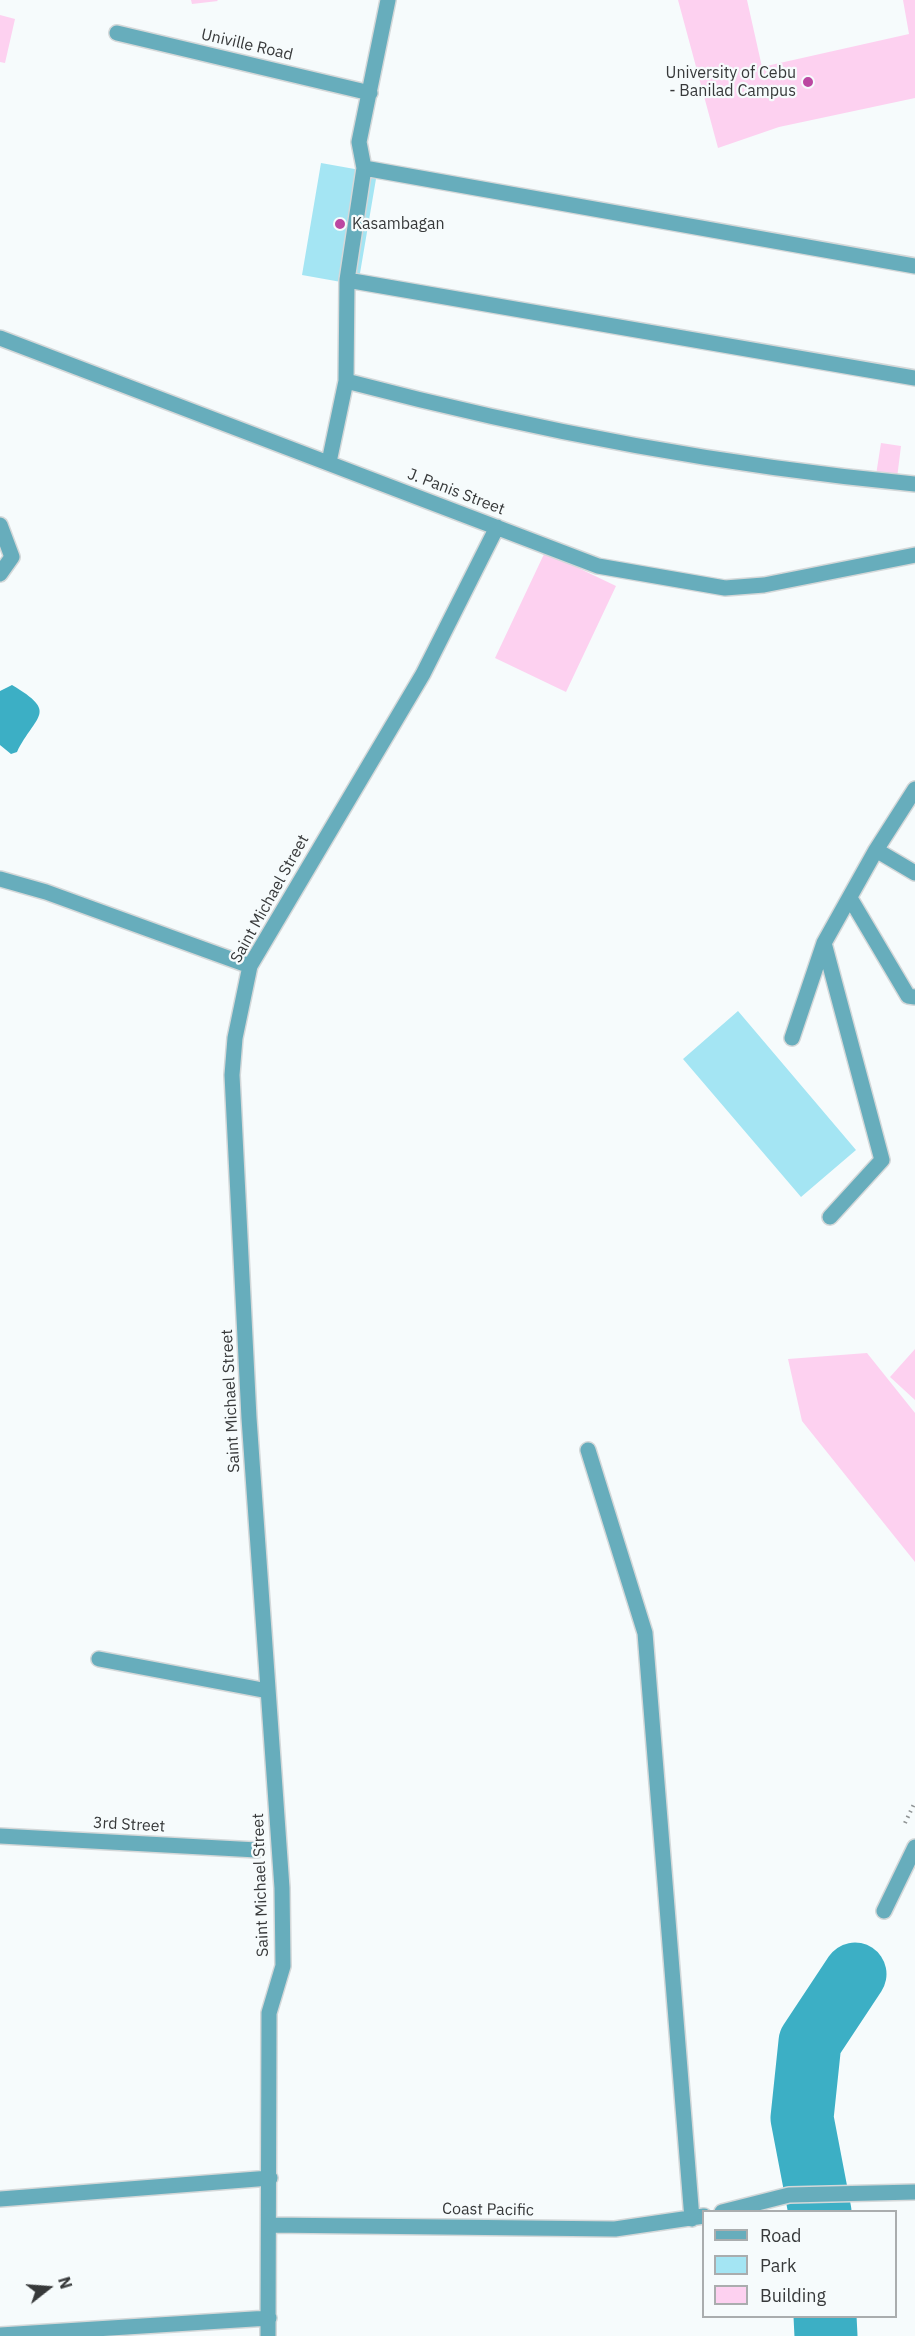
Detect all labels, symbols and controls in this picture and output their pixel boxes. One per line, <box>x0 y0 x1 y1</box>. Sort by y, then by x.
street label: Univille Road <box>199 25 295 65</box>
place label: University of Cebu - Banilad Campus <box>666 63 796 101</box>
marker: University of Cebu - Banilad Campus <box>801 75 815 89</box>
place label: Kasambagan <box>352 214 445 234</box>
marker: Kasambagan <box>333 217 347 231</box>
street label: J. Panis Street <box>405 465 507 519</box>
street label: Saint Michael Street <box>227 831 313 967</box>
street label: Saint Michael Street <box>218 1329 244 1473</box>
street label: Saint Michael Street <box>249 1813 273 1957</box>
street label: 3rd Street <box>92 1814 166 1836</box>
street label: Coast Pacific <box>442 2200 534 2220</box>
legend <box>702 2210 897 2318</box>
text: Road <box>760 2224 801 2247</box>
text: Park <box>760 2254 796 2277</box>
north arrow <box>18 2258 78 2318</box>
text: N <box>54 2274 76 2291</box>
text: Building <box>760 2284 826 2307</box>

